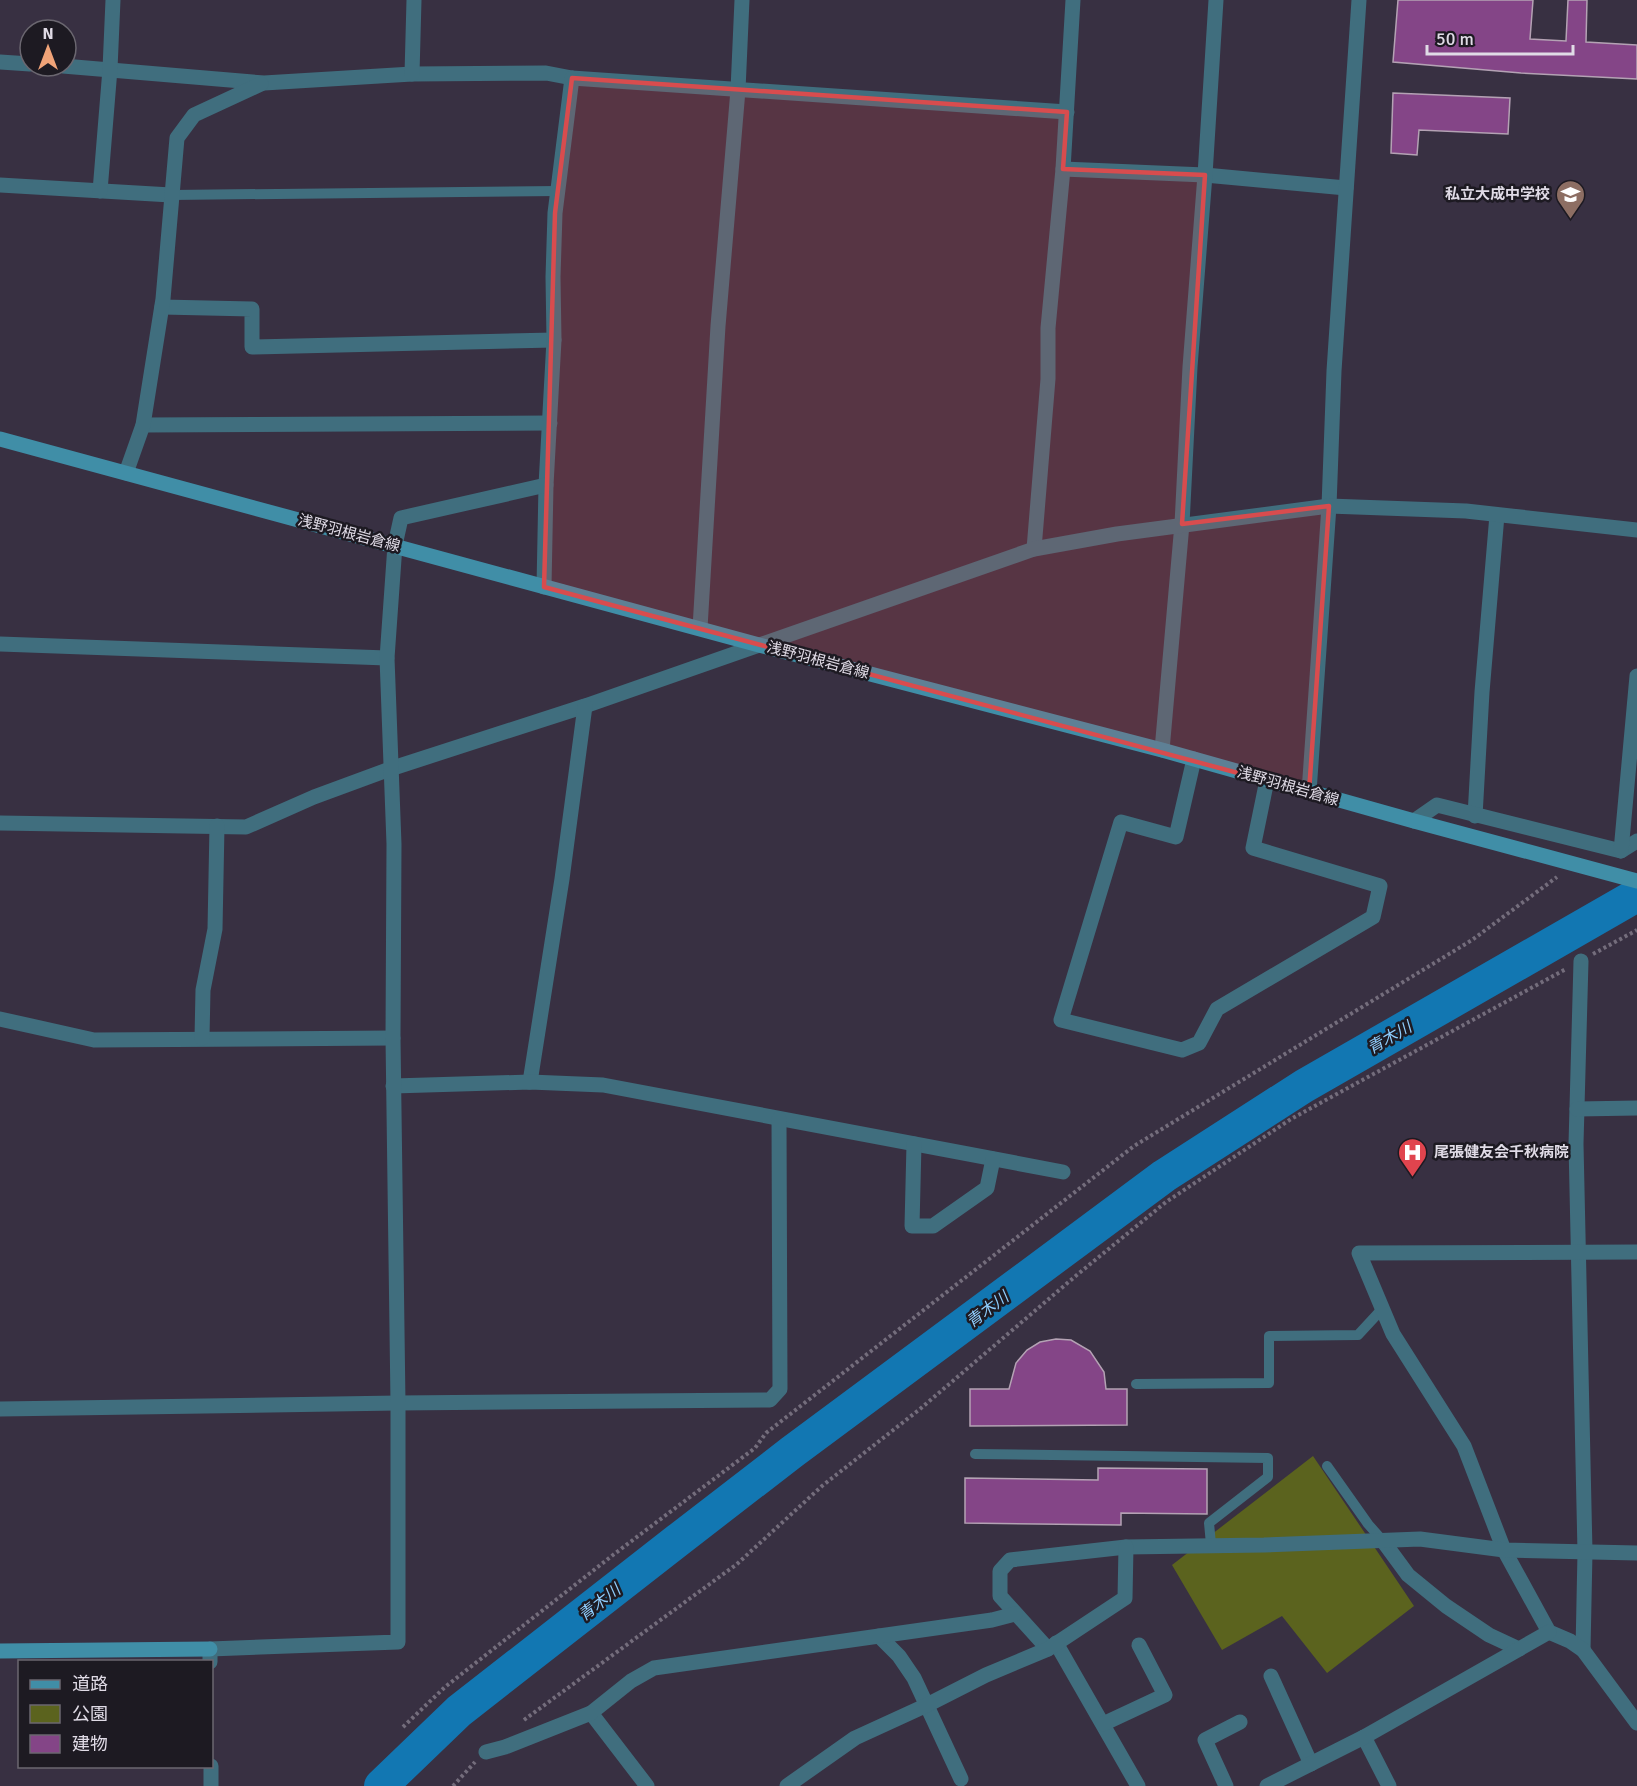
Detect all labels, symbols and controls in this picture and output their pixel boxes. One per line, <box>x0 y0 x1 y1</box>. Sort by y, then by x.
north arrow <box>18 18 78 78</box>
scale bar <box>1427 18 1572 56</box>
text: N <box>42 24 54 44</box>
text: 50 m <box>1436 28 1474 50</box>
school or university icon: 私立大成中学校 <box>1555 178 1587 220</box>
place label: 私立大成中学校 <box>1445 185 1550 203</box>
street label: 浅野羽根岩倉線 <box>296 511 402 555</box>
street label: 浅野羽根岩倉線 <box>765 638 871 682</box>
street label: 浅野羽根岩倉線 <box>1235 763 1341 809</box>
water label: 青木川 <box>1364 1016 1417 1059</box>
hospital icon: 尾張健友会千秋病院 <box>1397 1136 1429 1178</box>
place label: 尾張健友会千秋病院 <box>1434 1143 1569 1161</box>
water label: 青木川 <box>962 1286 1014 1332</box>
water label: 青木川 <box>575 1579 626 1625</box>
legend <box>18 1660 213 1768</box>
text: 道路 <box>72 1673 108 1695</box>
text: 公園 <box>72 1703 108 1725</box>
text: 建物 <box>72 1733 108 1755</box>

